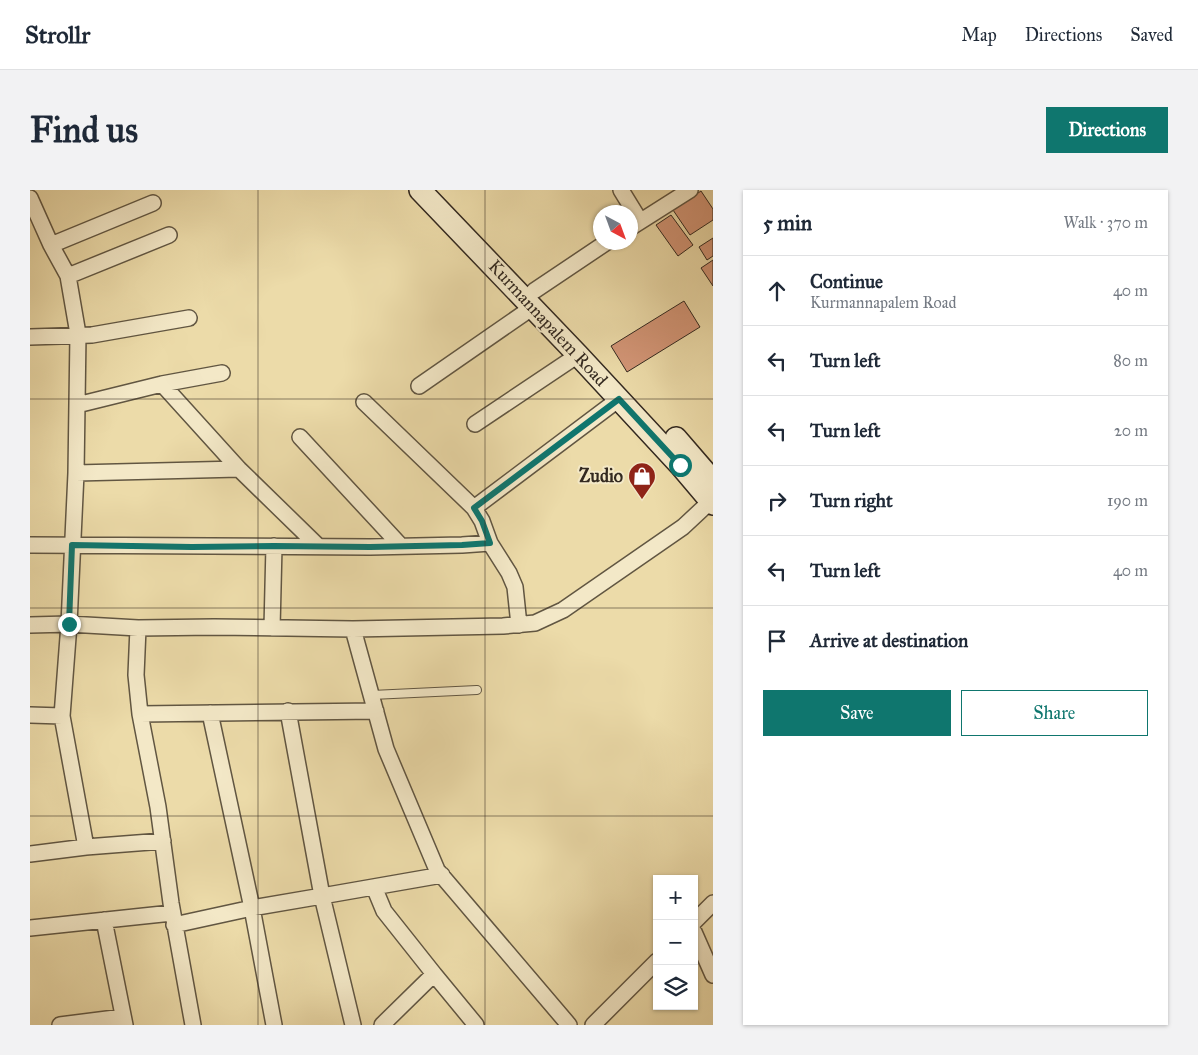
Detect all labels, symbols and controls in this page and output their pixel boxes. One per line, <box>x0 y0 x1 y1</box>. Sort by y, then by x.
text: Strollr <box>25 20 90 50</box>
text: Map <box>961 24 997 46</box>
text: Directions <box>1025 24 1102 46</box>
text: Saved <box>1130 24 1173 46</box>
button: Directions <box>1046 107 1168 153</box>
text: Find us <box>30 109 138 152</box>
north arrow <box>593 205 638 250</box>
text: 5 min <box>763 210 812 236</box>
text: Walk · 370 m <box>1064 213 1148 232</box>
street label: Kurmannapalem Road <box>484 255 612 391</box>
text: Continue <box>810 270 883 293</box>
icon: ahead <box>763 277 791 305</box>
text: 40 m <box>1113 281 1148 300</box>
text: Kurmannapalem Road <box>810 293 957 312</box>
icon: left <box>763 347 791 375</box>
text: Turn left <box>810 349 880 372</box>
text: 80 m <box>1113 351 1148 370</box>
icon: left <box>763 417 791 445</box>
text: Turn left <box>810 419 880 442</box>
text: 20 m <box>1114 421 1148 440</box>
route start <box>669 454 692 477</box>
shop icon: Zudio <box>627 461 657 500</box>
place label: Zudio <box>579 465 623 487</box>
icon: right <box>763 487 791 515</box>
text: Turn right <box>810 489 893 512</box>
text: 190 m <box>1107 491 1148 510</box>
icon: left <box>763 557 791 585</box>
text: Turn left <box>810 559 880 582</box>
text: 40 m <box>1113 561 1148 580</box>
route end <box>58 613 81 636</box>
icon: arrive <box>763 627 791 655</box>
text: Arrive at destination <box>810 629 968 652</box>
button: Save <box>763 690 951 736</box>
button: Share <box>961 690 1148 736</box>
map controls <box>653 875 698 1010</box>
button: + <box>653 875 698 920</box>
button: − <box>653 920 698 965</box>
button: layers <box>653 965 698 1010</box>

